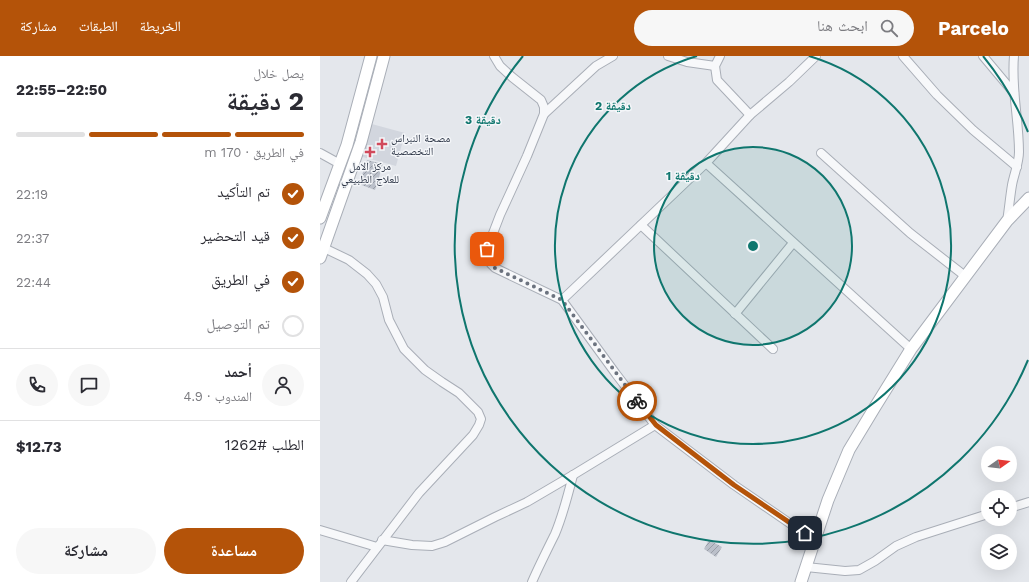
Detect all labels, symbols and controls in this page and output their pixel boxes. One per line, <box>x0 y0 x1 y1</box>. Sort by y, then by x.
search box <box>634 10 914 46</box>
text: ابحث هنا <box>817 17 868 35</box>
icon: search <box>878 17 900 39</box>
text: Parcelo <box>938 17 1009 40</box>
text: مشاركة <box>20 18 57 34</box>
text: الطبقات <box>79 18 118 34</box>
text: الخريطة <box>140 18 181 34</box>
text: يصل خلال <box>253 66 304 81</box>
text: 22:50–22:55 <box>16 81 107 99</box>
text: 2 دقيقة <box>226 86 304 116</box>
text: 2 دقيقة <box>595 99 631 113</box>
text: 3 دقيقة <box>465 113 501 127</box>
place label: مصحة النبراس التخصصية <box>391 132 450 158</box>
marker: مصحة النبراس التخصصية <box>376 138 388 150</box>
text: في الطريق · 170 m <box>204 145 304 160</box>
marker: مركز الامل للعلاج الطبيعي <box>364 146 376 158</box>
place label: مركز الامل للعلاج الطبيعي <box>341 160 399 188</box>
text: 1 دقيقة <box>666 169 700 183</box>
text: تم التأكيد <box>217 183 270 201</box>
icon: check <box>282 183 304 205</box>
text: 22:19 <box>16 187 48 202</box>
text: قيد التحضير <box>201 227 270 245</box>
icon: check <box>282 227 304 249</box>
text: 22:37 <box>16 231 49 246</box>
pin <box>470 232 504 266</box>
icon: bag <box>476 238 498 260</box>
centre of rings <box>746 239 760 253</box>
text: في الطريق <box>211 271 270 289</box>
icon: check <box>282 271 304 293</box>
text: 22:44 <box>16 275 51 290</box>
text: تم التوصيل <box>207 315 270 333</box>
text: أحمد <box>225 363 252 381</box>
button: phone <box>16 364 58 406</box>
button: chat <box>68 364 110 406</box>
button: person <box>262 364 304 406</box>
courier <box>617 381 657 421</box>
text: المندوب · 4.9 <box>184 389 252 404</box>
icon: bike <box>626 390 648 412</box>
text: الطلب #1262 <box>225 436 304 454</box>
text: $12.73 <box>16 438 62 456</box>
north arrow <box>981 446 1017 482</box>
map controls <box>981 446 1017 570</box>
button: locate <box>981 490 1017 526</box>
pin <box>788 516 822 550</box>
icon: home <box>794 522 816 544</box>
button: مشاركة <box>16 528 156 574</box>
button: مساعدة <box>164 528 304 574</box>
button: layers <box>981 534 1017 570</box>

